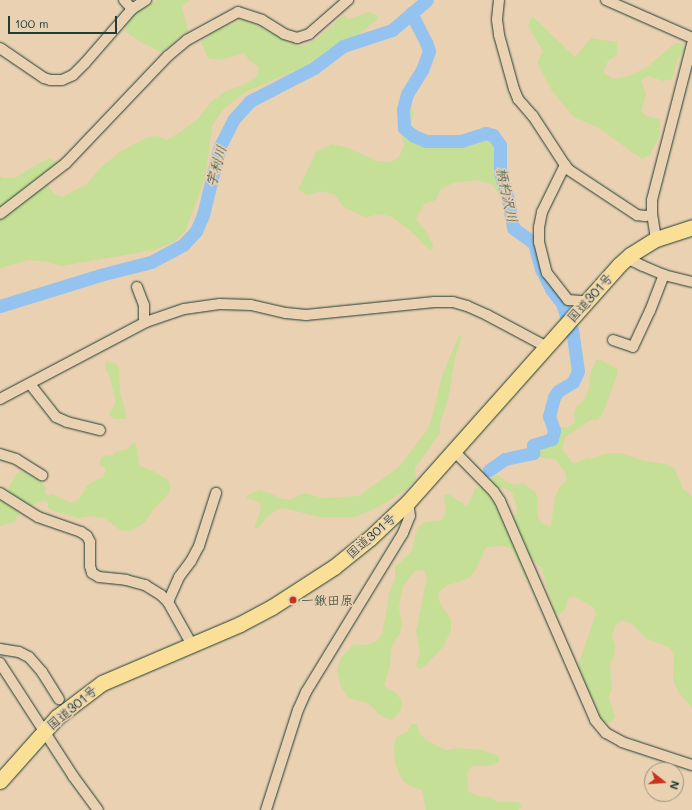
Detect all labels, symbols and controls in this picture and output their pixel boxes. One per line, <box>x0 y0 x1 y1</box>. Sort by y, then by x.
scale bar <box>10 8 119 34</box>
text: 100 m <box>15 15 49 31</box>
water label: 宇利川 <box>202 143 230 189</box>
water label: 柄杓沢川 <box>493 166 521 224</box>
street label: 国道301号 <box>564 270 616 326</box>
street label: 国道301号 <box>343 510 399 562</box>
place label: 一鍬田原 <box>301 592 353 608</box>
marker: 一鍬田原 <box>288 595 298 605</box>
street label: 国道301号 <box>44 683 100 733</box>
north arrow <box>644 762 684 802</box>
text: N <box>667 779 683 792</box>

